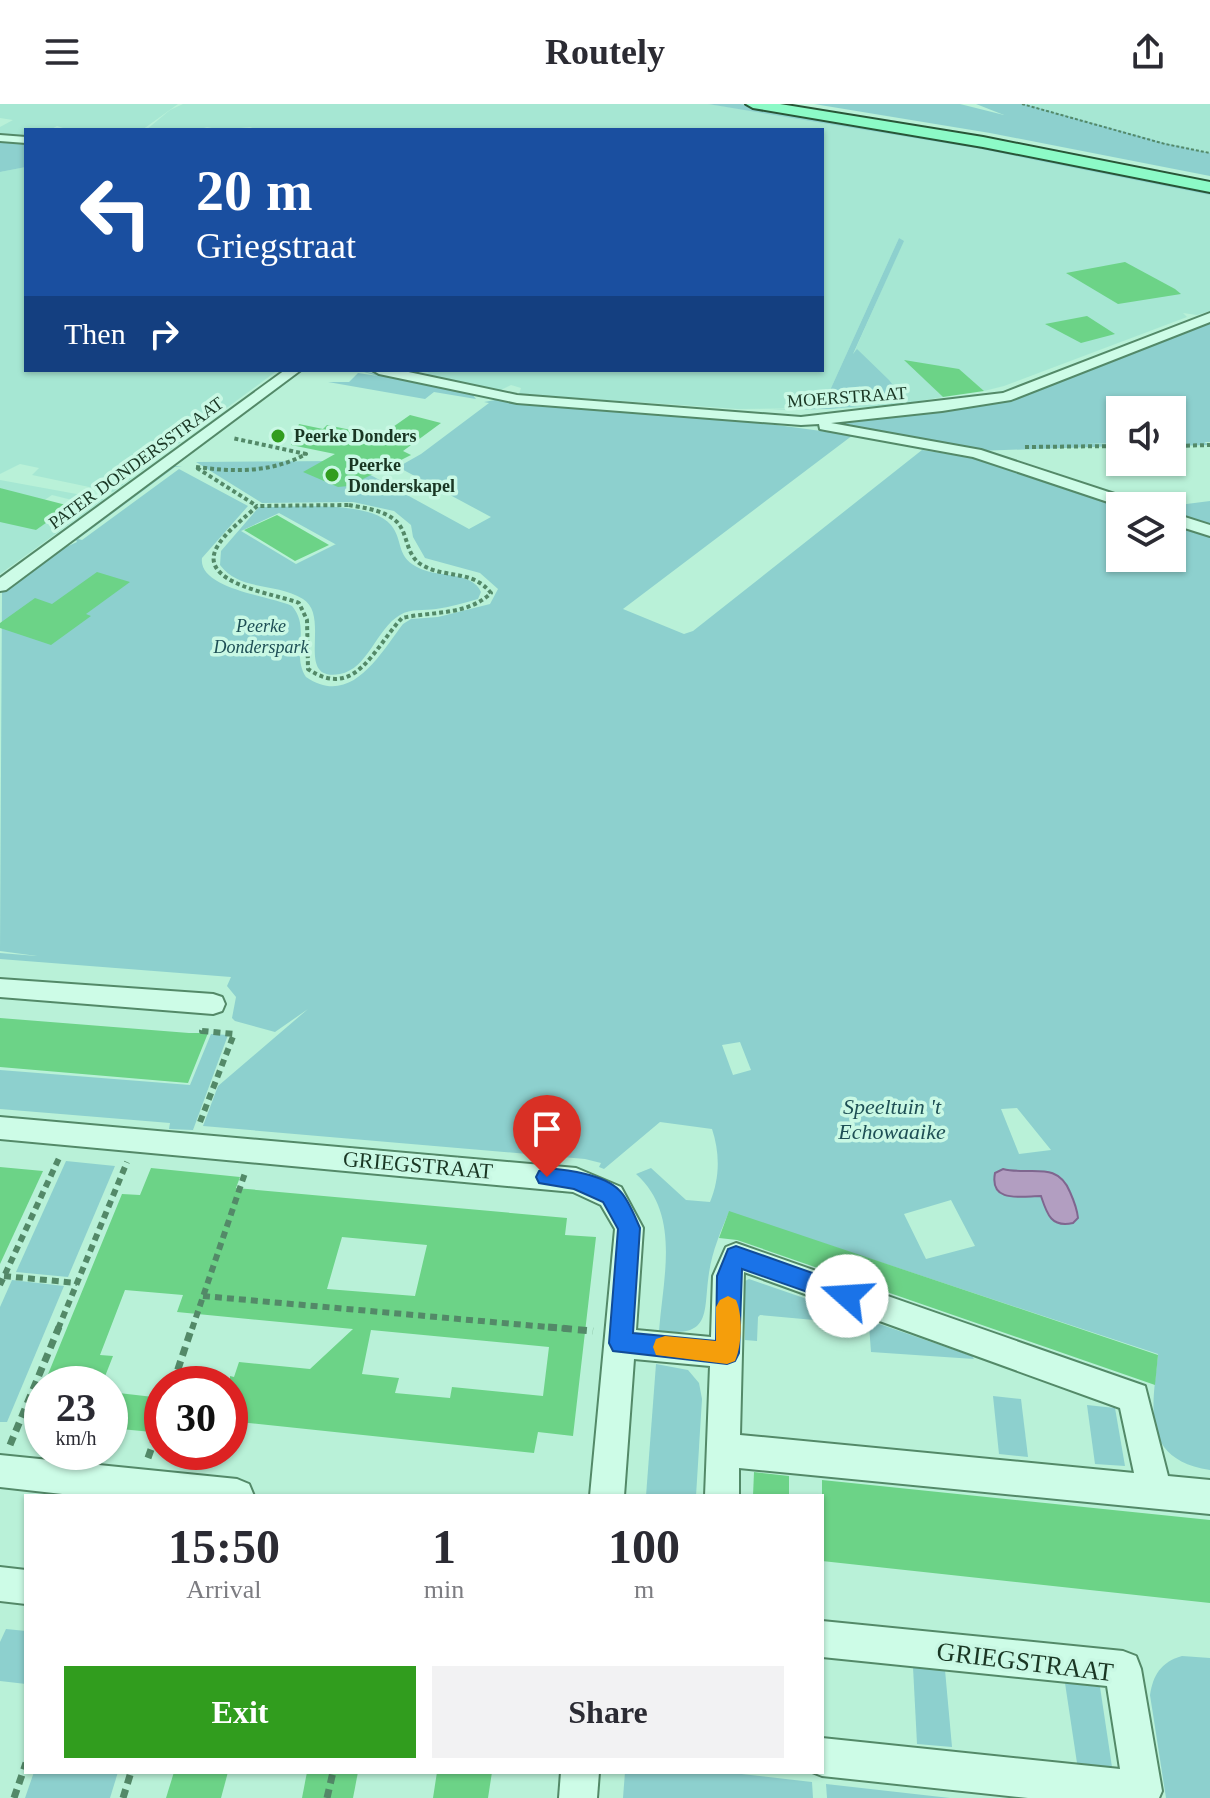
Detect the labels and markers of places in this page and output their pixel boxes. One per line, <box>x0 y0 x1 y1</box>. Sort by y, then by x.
place label: Peerke Donders <box>294 426 416 446</box>
marker: Peerke Donders <box>269 427 287 445</box>
place label: Peerke Donderskapel <box>348 455 455 496</box>
marker: Peerke Donderskapel <box>323 466 341 484</box>
pin <box>513 1095 581 1177</box>

